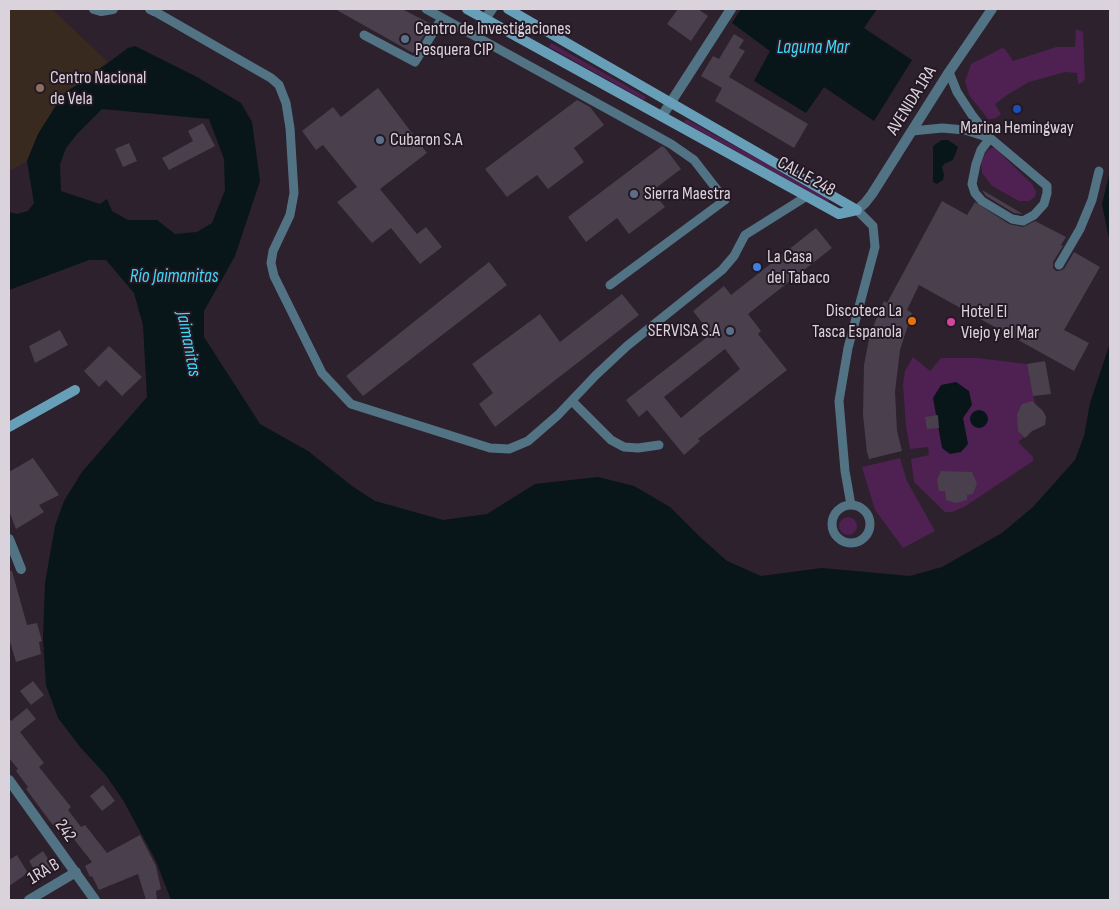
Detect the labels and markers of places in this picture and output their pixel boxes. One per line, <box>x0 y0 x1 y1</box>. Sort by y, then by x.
place label: Centro de Investigaciones Pesquera CIP <box>415 18 571 60</box>
marker: Centro de Investigaciones Pesquera CIP <box>399 33 411 45</box>
place label: Centro Nacional de Vela <box>50 67 146 110</box>
marker: Centro Nacional de Vela <box>34 82 46 94</box>
marker: Marina Hemingway <box>1011 103 1023 115</box>
place label: Marina Hemingway <box>960 117 1074 139</box>
place label: Cubaron S.A <box>390 129 462 151</box>
marker: Cubaron S.A <box>374 134 386 146</box>
place label: Sierra Maestra <box>644 183 731 205</box>
marker: Sierra Maestra <box>628 188 640 200</box>
place label: La Casa del Tabaco <box>767 246 830 288</box>
marker: La Casa del Tabaco <box>751 261 763 273</box>
place label: Discoteca La Tasca Espanola <box>812 300 902 342</box>
place label: Hotel El Viejo y el Mar <box>961 301 1039 344</box>
marker: Discoteca La Tasca Espanola <box>906 315 918 327</box>
marker: Hotel El Viejo y el Mar <box>945 316 957 328</box>
place label: SERVISA S.A <box>648 320 720 342</box>
marker: SERVISA S.A <box>724 325 736 337</box>

